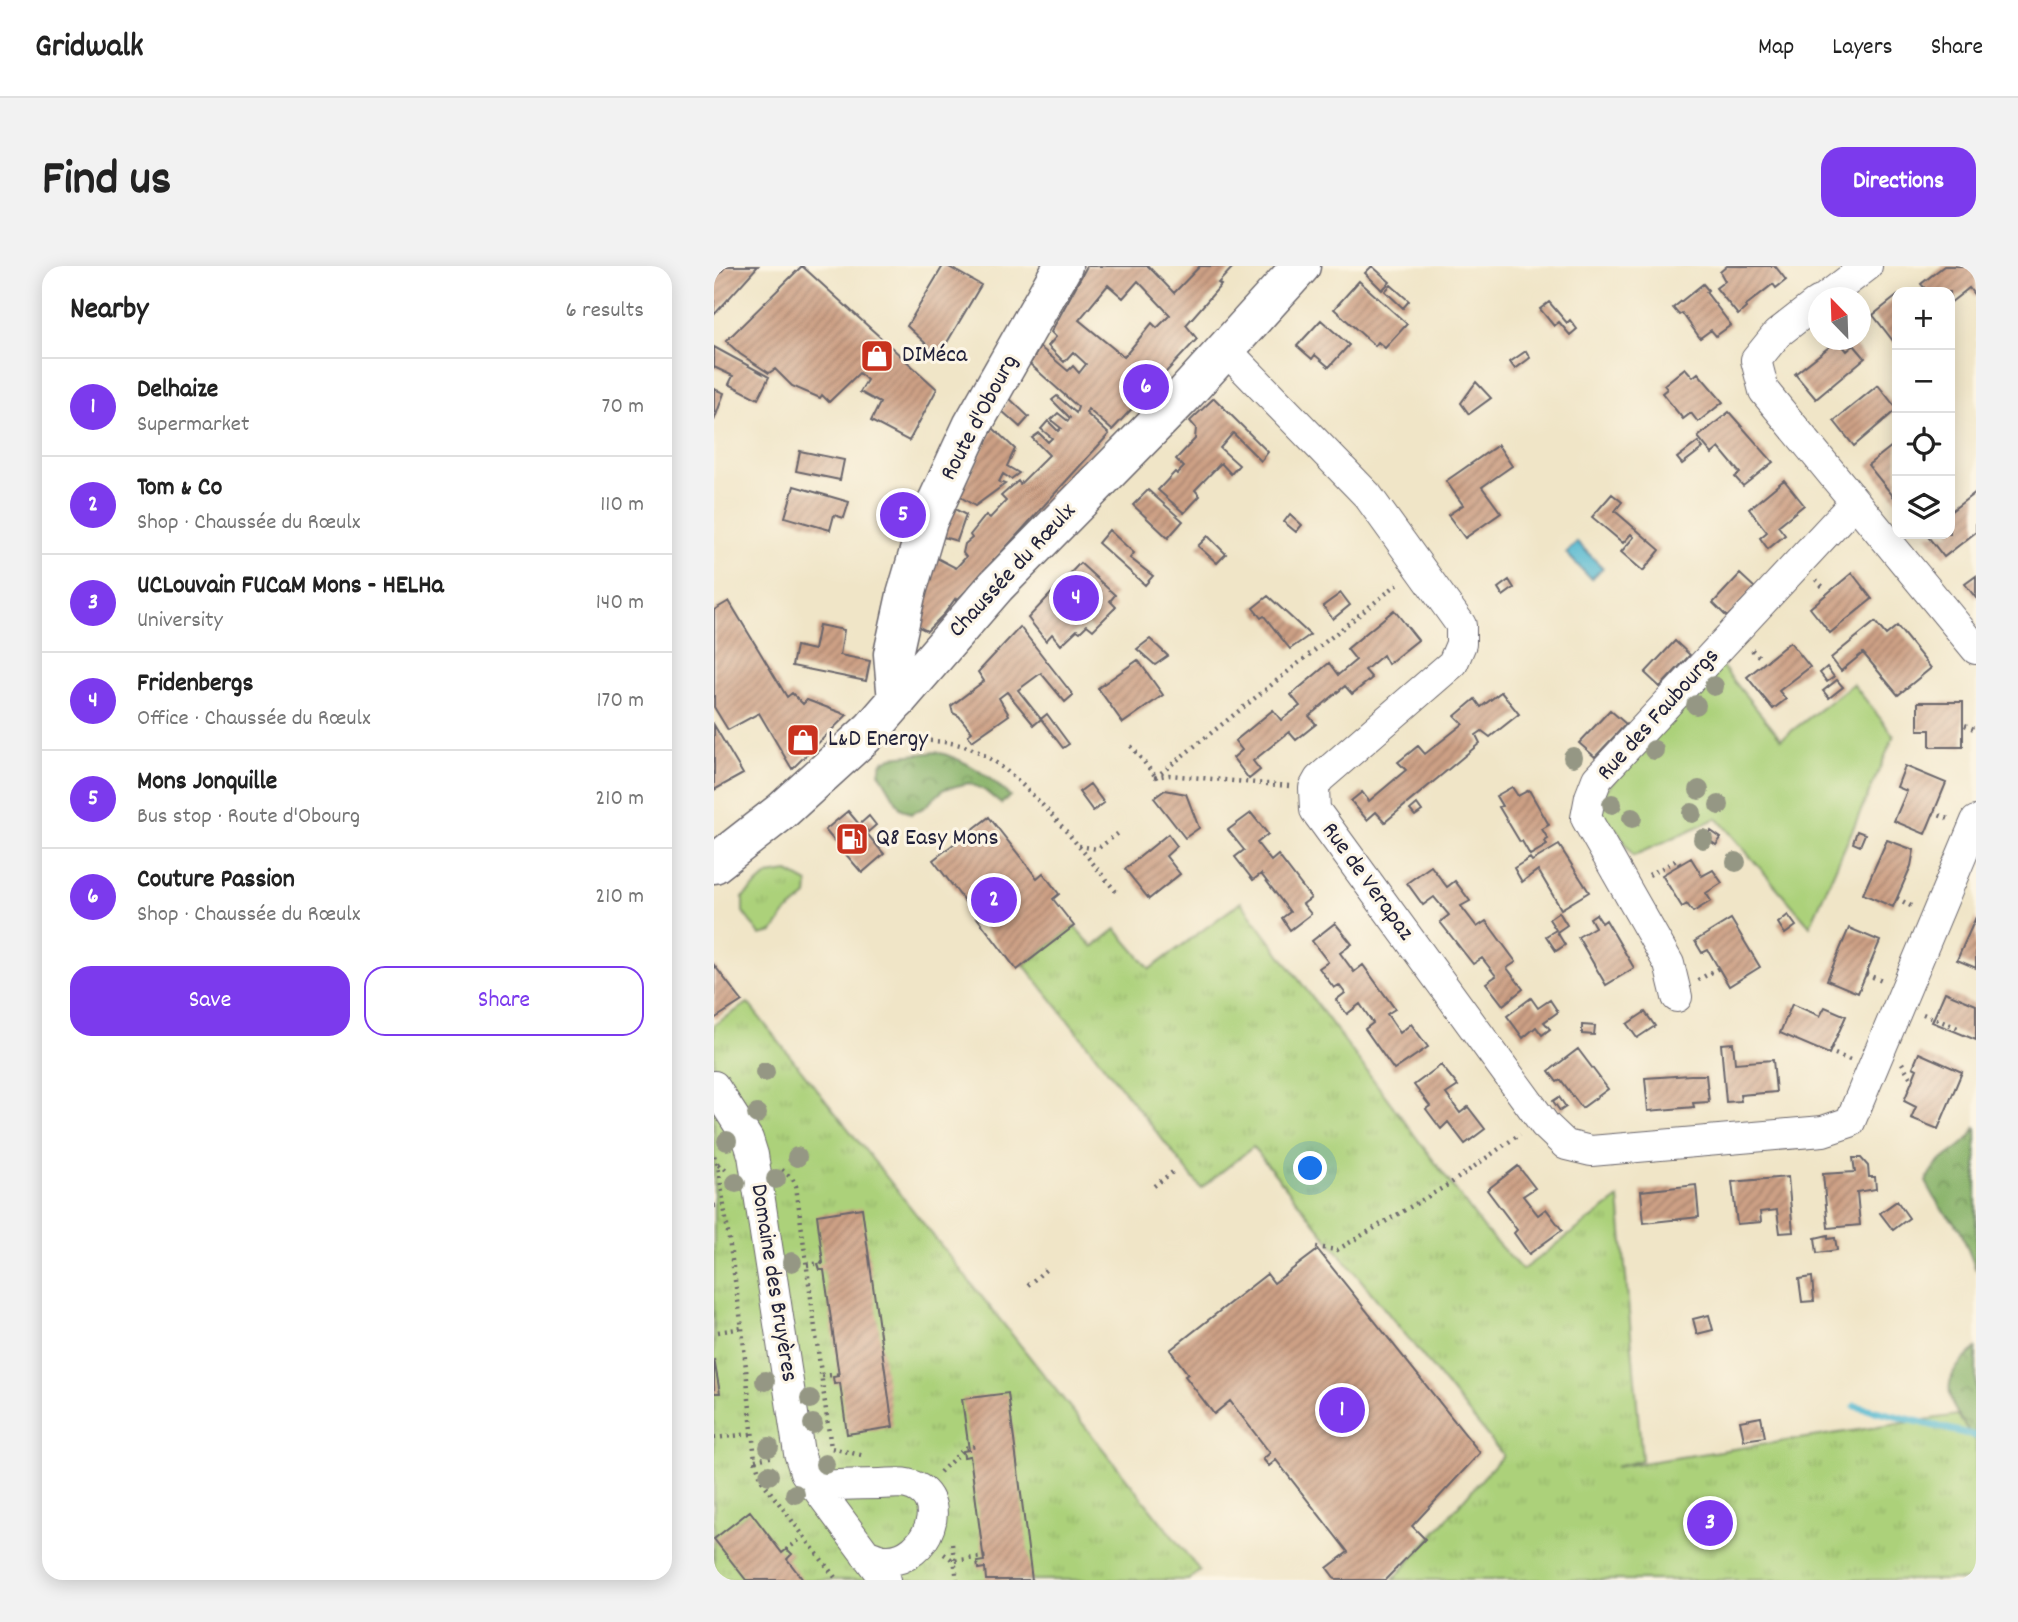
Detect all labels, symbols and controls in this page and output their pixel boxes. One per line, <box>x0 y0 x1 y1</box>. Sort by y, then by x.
text: Gridwalk <box>35 25 144 72</box>
text: Map <box>1758 31 1794 65</box>
text: Layers <box>1832 31 1893 65</box>
text: Share <box>1931 31 1983 65</box>
text: Find us <box>42 147 171 217</box>
button: Directions <box>1821 147 1976 217</box>
north arrow <box>1808 287 1871 350</box>
map controls <box>1892 287 1955 539</box>
button: + <box>1892 287 1955 350</box>
text: Nearby <box>70 290 148 333</box>
text: 6 results <box>566 295 644 328</box>
shop icon: DIMéca <box>858 337 896 375</box>
place label: DIMéca <box>902 339 968 373</box>
street label: Route d'Obourg <box>933 349 1027 487</box>
button: − <box>1892 350 1955 413</box>
pin: 6 <box>1123 361 1169 413</box>
text: Delhaize <box>137 372 218 409</box>
text: 1 <box>90 391 96 424</box>
text: 70 m <box>602 391 644 424</box>
text: Supermarket <box>137 409 249 442</box>
button: locate <box>1892 413 1955 476</box>
text: Tom & Co <box>137 470 222 507</box>
button: layers <box>1892 476 1955 539</box>
text: 2 <box>88 489 98 522</box>
text: 110 m <box>600 489 644 522</box>
pin: 5 <box>880 489 926 541</box>
street label: Chaussée du Rœulx <box>942 496 1085 646</box>
text: Shop · Chaussée du Rœulx <box>137 507 360 540</box>
text: UCLouvain FUCaM Mons - HELHa <box>137 568 444 605</box>
pin: 4 <box>1053 572 1099 624</box>
text: 3 <box>88 587 98 620</box>
text: 140 m <box>596 587 644 620</box>
text: University <box>137 605 223 638</box>
street label: Rue des Faubourgs <box>1590 641 1728 789</box>
text: Fridenbergs <box>137 666 253 703</box>
text: 4 <box>88 685 98 718</box>
text: 170 m <box>597 685 644 718</box>
text: Office · Chaussée du Rœulx <box>137 703 370 736</box>
shop icon: L&D Energy <box>784 721 822 759</box>
place label: L&D Energy <box>828 723 929 757</box>
text: Mons Jonquille <box>137 764 277 801</box>
text: 5 <box>88 783 98 816</box>
text: 210 m <box>595 783 644 816</box>
text: Bus stop · Route d'Obourg <box>137 801 360 834</box>
street label: Rue de Verapaz <box>1312 816 1422 948</box>
fuel station icon: Q8 Easy Mons <box>833 820 871 858</box>
place label: Q8 Easy Mons <box>876 822 999 856</box>
text: Couture Passion <box>137 862 295 899</box>
pin: 2 <box>971 874 1017 926</box>
text: 6 <box>87 881 99 914</box>
text: 210 m <box>595 881 644 914</box>
text: Shop · Chaussée du Rœulx <box>137 899 360 932</box>
button: Save <box>70 966 350 1036</box>
button: Share <box>364 966 644 1036</box>
your location <box>1293 1151 1327 1185</box>
street label: Domaine des Bruyères <box>741 1182 805 1384</box>
pin: 1 <box>1319 1384 1365 1436</box>
pin: 3 <box>1687 1497 1733 1549</box>

